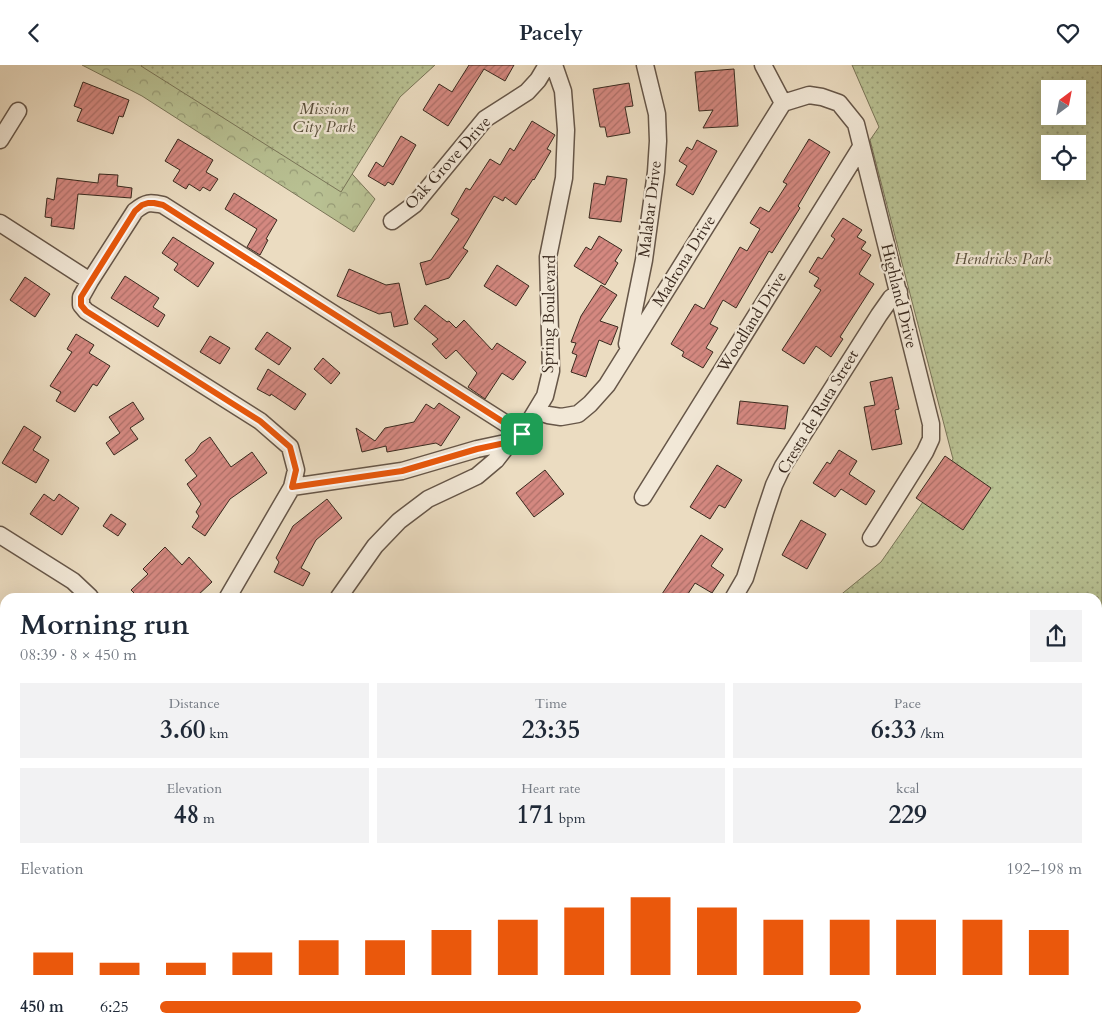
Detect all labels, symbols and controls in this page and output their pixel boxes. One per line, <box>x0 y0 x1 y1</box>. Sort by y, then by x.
text: Pacely <box>519 18 583 48</box>
icon: back <box>20 19 48 47</box>
icon: heart <box>1054 19 1082 47</box>
north arrow <box>1041 80 1086 125</box>
map controls <box>1041 80 1086 180</box>
park label: Mission City Park <box>293 98 356 138</box>
street label: Oak Grove Drive <box>400 111 496 215</box>
button: locate <box>1041 135 1086 180</box>
street label: Malabar Drive <box>633 159 667 259</box>
street label: Madrona Drive <box>647 211 721 311</box>
street label: Highland Drive <box>875 241 923 351</box>
park label: Hendricks Park <box>955 248 1052 270</box>
street label: Spring Boulevard <box>537 254 561 373</box>
street label: Woodland Drive <box>712 267 792 377</box>
street label: Cresta de Ruta Street <box>772 346 864 478</box>
pin <box>501 413 543 455</box>
icon: arrive <box>508 420 536 448</box>
text: Morning run <box>20 606 189 644</box>
button: share <box>1030 610 1082 662</box>
text: 08:39 · 8 × 450 m <box>20 644 137 666</box>
text: Distance <box>169 694 220 713</box>
text: Time <box>535 694 567 713</box>
text: Pace <box>894 694 921 713</box>
text: 3.60 <box>160 713 206 747</box>
text: 23:35 <box>522 713 580 747</box>
text: 6:33 <box>871 713 917 747</box>
text: km <box>206 724 229 743</box>
text: /km <box>917 724 944 743</box>
text: Elevation <box>167 779 222 798</box>
text: Heart rate <box>521 779 581 798</box>
text: kcal <box>896 779 919 798</box>
text: 48 <box>174 798 199 832</box>
text: 171 <box>516 798 555 832</box>
text: 229 <box>888 798 927 832</box>
text: m <box>199 809 215 828</box>
text: bpm <box>555 809 585 828</box>
text: Elevation <box>20 858 84 880</box>
text: 192–198 m <box>1006 858 1082 880</box>
text: 450 m <box>20 996 64 1018</box>
text: 6:25 <box>100 996 129 1018</box>

